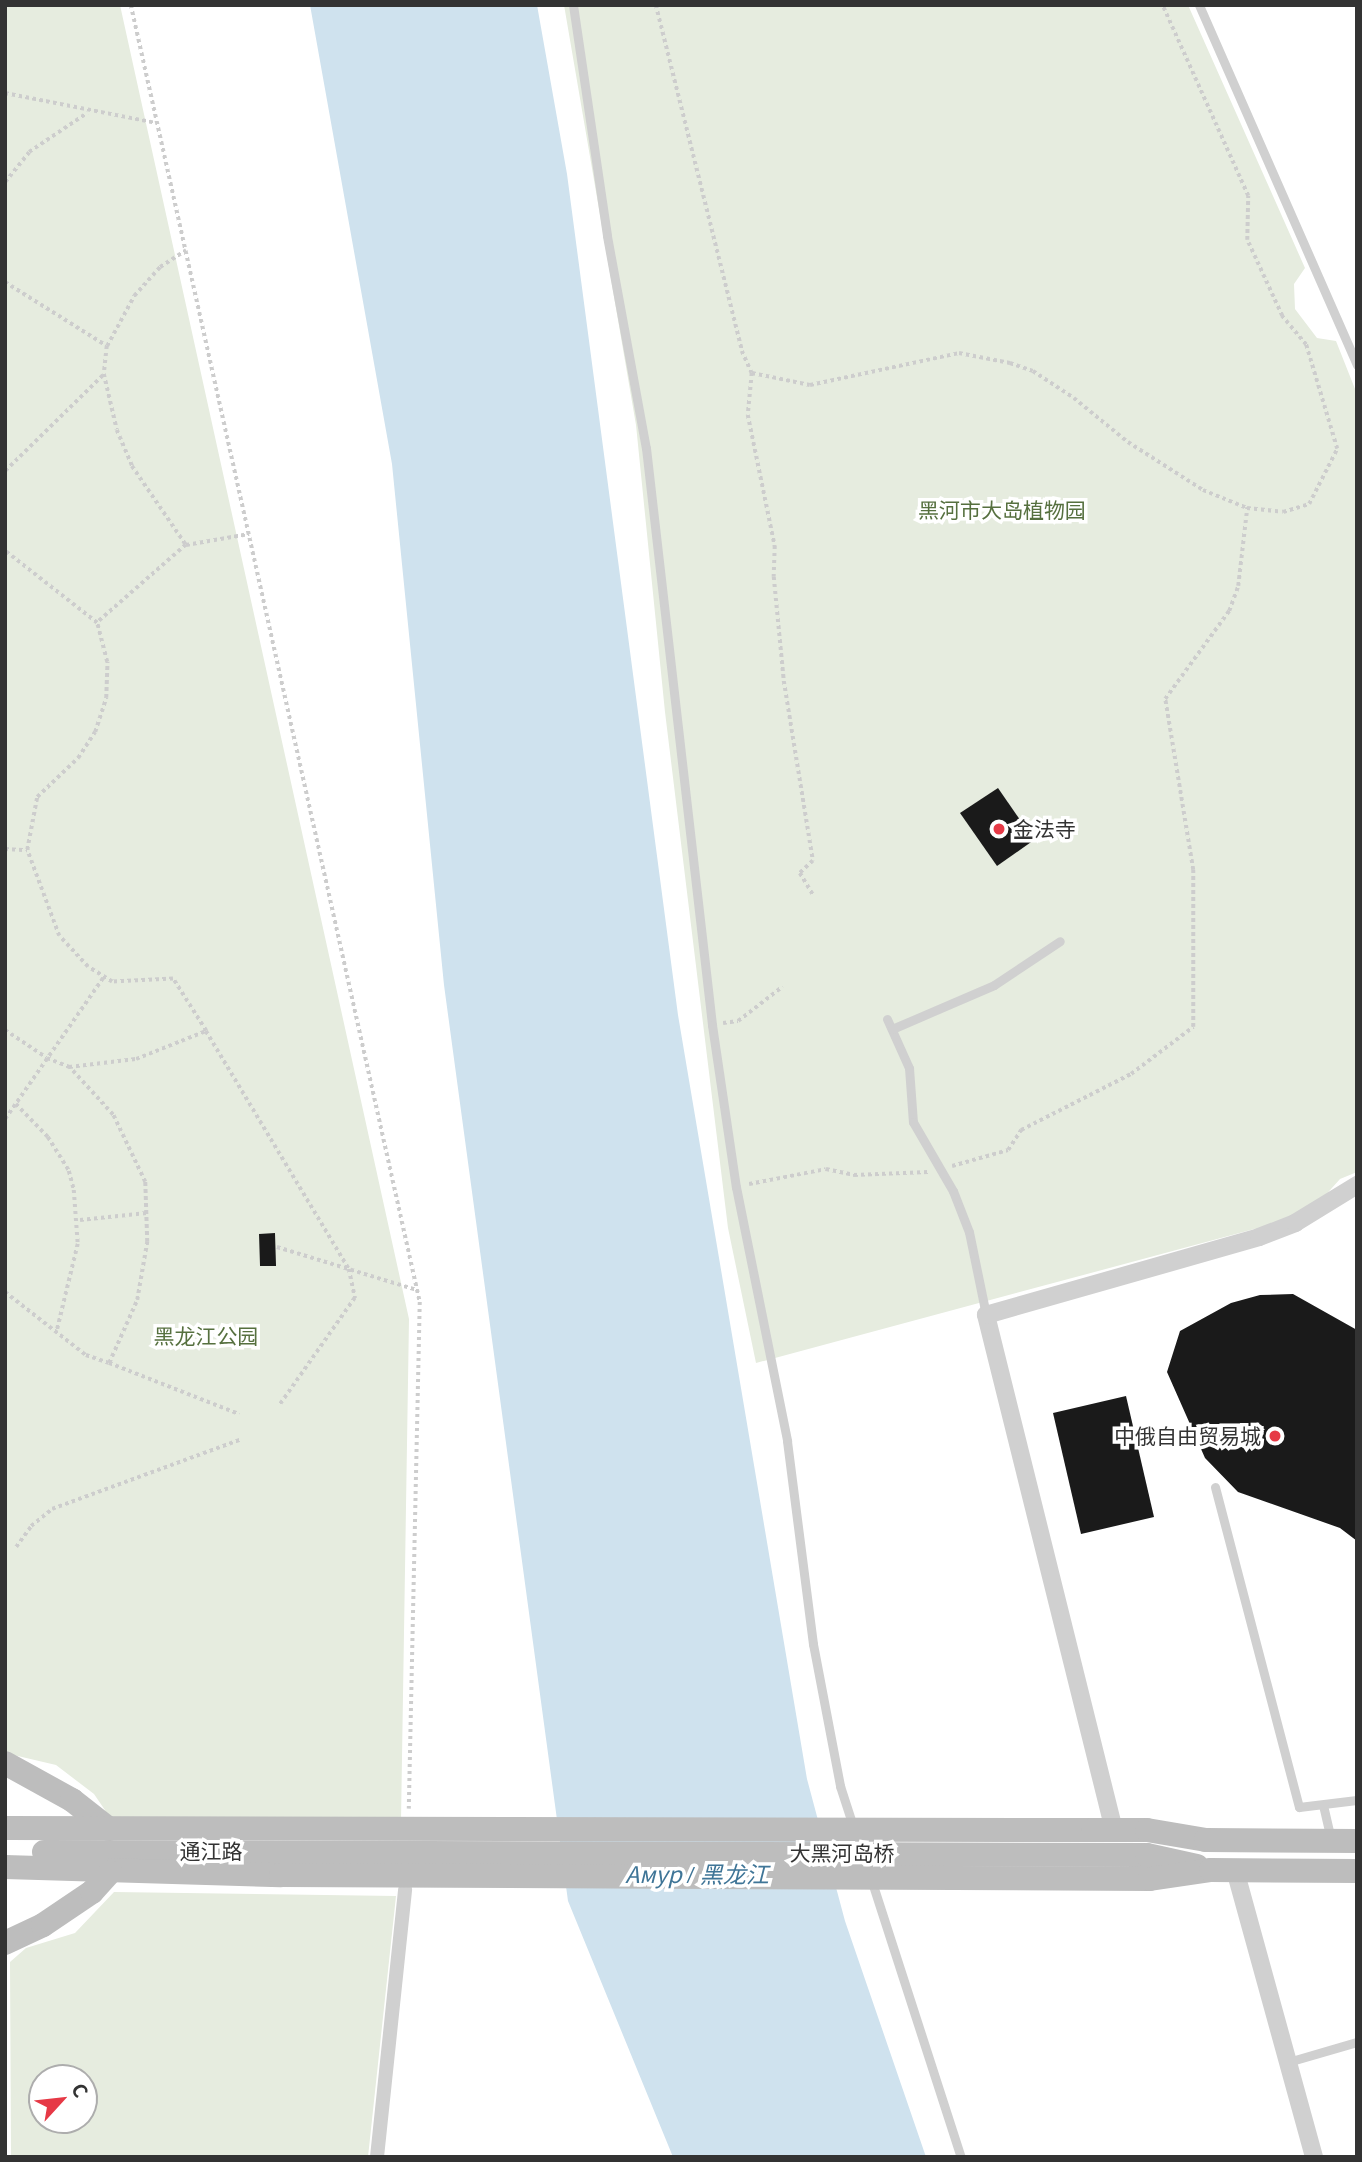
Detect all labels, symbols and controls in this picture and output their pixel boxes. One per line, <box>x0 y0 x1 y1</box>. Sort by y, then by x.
park label: 黑河市大岛植物园 <box>918 497 1086 523</box>
place label: 金法寺 <box>1013 816 1076 842</box>
marker: 金法寺 <box>991 821 1007 837</box>
park label: 黑龙江公园 <box>154 1323 258 1349</box>
place label: 中俄自由贸易城 <box>1114 1423 1261 1449</box>
marker: 中俄自由贸易城 <box>1267 1428 1283 1444</box>
street label: 通江路 <box>180 1838 242 1864</box>
street label: 大黑河岛桥 <box>790 1840 894 1866</box>
water label: Амур / 黑龙江 <box>625 1860 769 1888</box>
north arrow <box>28 2064 98 2134</box>
text: С <box>67 2079 93 2101</box>

